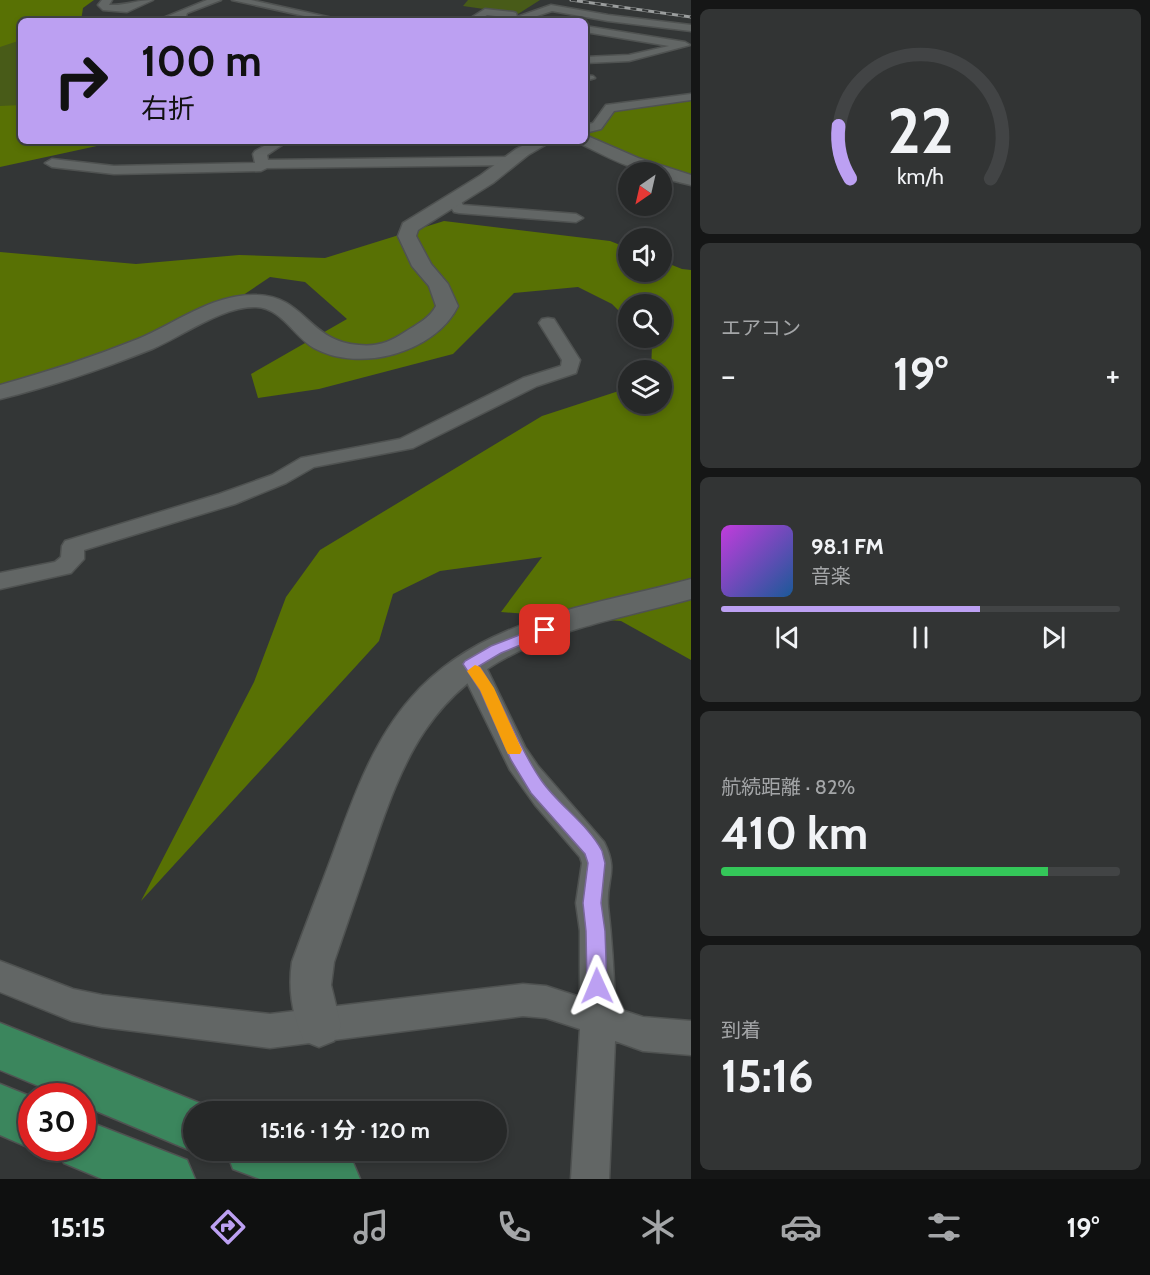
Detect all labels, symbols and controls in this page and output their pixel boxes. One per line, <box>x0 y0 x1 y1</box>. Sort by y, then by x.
text: 100 m <box>141 35 262 87</box>
icon: right <box>42 42 120 120</box>
text: 右折 <box>141 92 195 125</box>
text: 22 <box>887 93 954 169</box>
north arrow <box>618 162 672 216</box>
map controls <box>618 162 672 414</box>
text: km/h <box>897 163 944 189</box>
button: sound <box>618 228 672 282</box>
button: search <box>618 294 672 348</box>
text: エアコン <box>721 316 801 340</box>
text: 19° <box>893 347 948 401</box>
text: − <box>721 355 736 395</box>
text: + <box>1105 355 1120 395</box>
button: layers <box>618 360 672 414</box>
text: 98.1 FM <box>811 533 884 560</box>
text: 音楽 <box>811 564 851 588</box>
pin <box>519 604 570 655</box>
icon: arrive <box>528 613 561 646</box>
icon: previous <box>771 621 804 654</box>
icon: pause <box>904 621 937 654</box>
icon: next <box>1037 621 1070 654</box>
text: 航続距離 · 82% <box>721 775 855 799</box>
text: 410 km <box>721 806 868 860</box>
position arrow <box>565 954 629 1018</box>
text: 到着 <box>721 1018 761 1042</box>
text: 15:16 <box>721 1049 814 1103</box>
speed limit sign: 30 <box>18 1083 96 1161</box>
text: 15:16 · 1 分 · 120 m <box>260 1117 430 1144</box>
icon: directions <box>207 1206 249 1248</box>
icon: music <box>350 1206 392 1248</box>
icon: phone <box>493 1206 535 1248</box>
icon: climate <box>637 1206 679 1248</box>
icon: car <box>780 1206 822 1248</box>
icon: filters <box>923 1206 965 1248</box>
text: 15:15 <box>51 1211 106 1244</box>
text: 19° <box>1066 1211 1099 1244</box>

